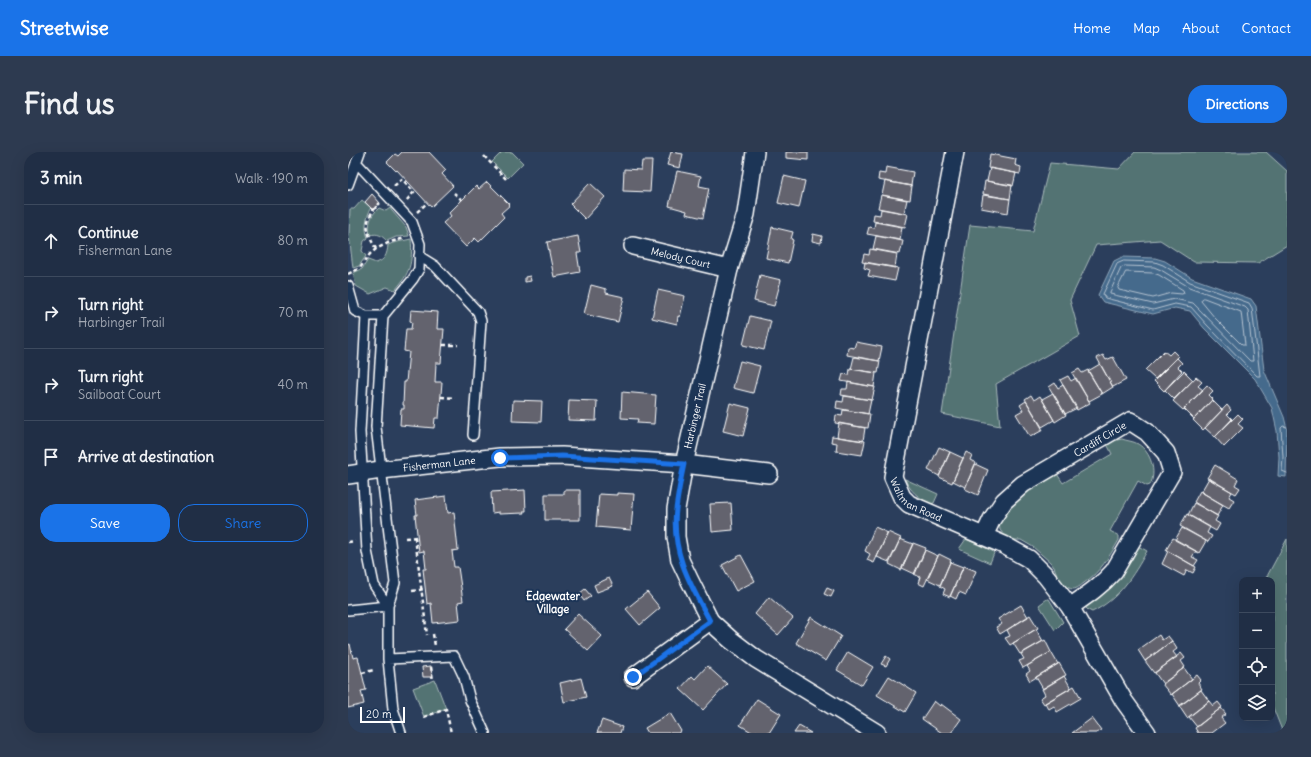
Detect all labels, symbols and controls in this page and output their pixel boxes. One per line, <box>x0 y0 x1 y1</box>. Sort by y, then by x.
text: Streetwise <box>20 16 109 40</box>
text: Home <box>1073 19 1111 37</box>
text: Map <box>1133 19 1160 37</box>
text: About <box>1182 19 1220 37</box>
text: Contact <box>1242 19 1291 37</box>
button: Directions <box>1188 85 1287 123</box>
text: Find us <box>24 86 115 122</box>
text: 3 min <box>40 167 82 189</box>
text: Walk · 190 m <box>235 170 308 187</box>
text: Continue <box>78 223 139 242</box>
icon: ahead <box>40 230 62 252</box>
text: 80 m <box>277 232 308 249</box>
text: Fisherman Lane <box>78 242 172 259</box>
street label: Melody Court <box>650 244 712 271</box>
text: Turn right <box>78 295 143 314</box>
icon: right <box>40 302 62 324</box>
text: 70 m <box>279 304 308 321</box>
text: Harbinger Trail <box>78 314 165 331</box>
text: Turn right <box>78 367 143 386</box>
icon: right <box>40 374 62 396</box>
text: 40 m <box>277 376 308 393</box>
street label: Harbinger Trail <box>681 382 709 450</box>
text: Sailboat Court <box>78 386 161 403</box>
street label: Cardiff Circle <box>1071 418 1128 459</box>
icon: arrive <box>40 446 62 468</box>
text: Arrive at destination <box>78 447 214 466</box>
route start <box>491 449 509 467</box>
street label: Fisherman Lane <box>402 453 476 474</box>
street label: Waltman Road <box>887 475 944 524</box>
button: Save <box>40 504 170 542</box>
button: Share <box>178 504 308 542</box>
map controls <box>1239 577 1275 721</box>
button: + <box>1239 577 1275 613</box>
district label: Edgewater Village <box>526 589 580 617</box>
button: − <box>1239 613 1275 649</box>
button: locate <box>1239 649 1275 685</box>
route end <box>624 668 642 686</box>
button: layers <box>1239 685 1275 721</box>
scale bar <box>360 705 405 724</box>
text: 20 m <box>366 707 392 721</box>

